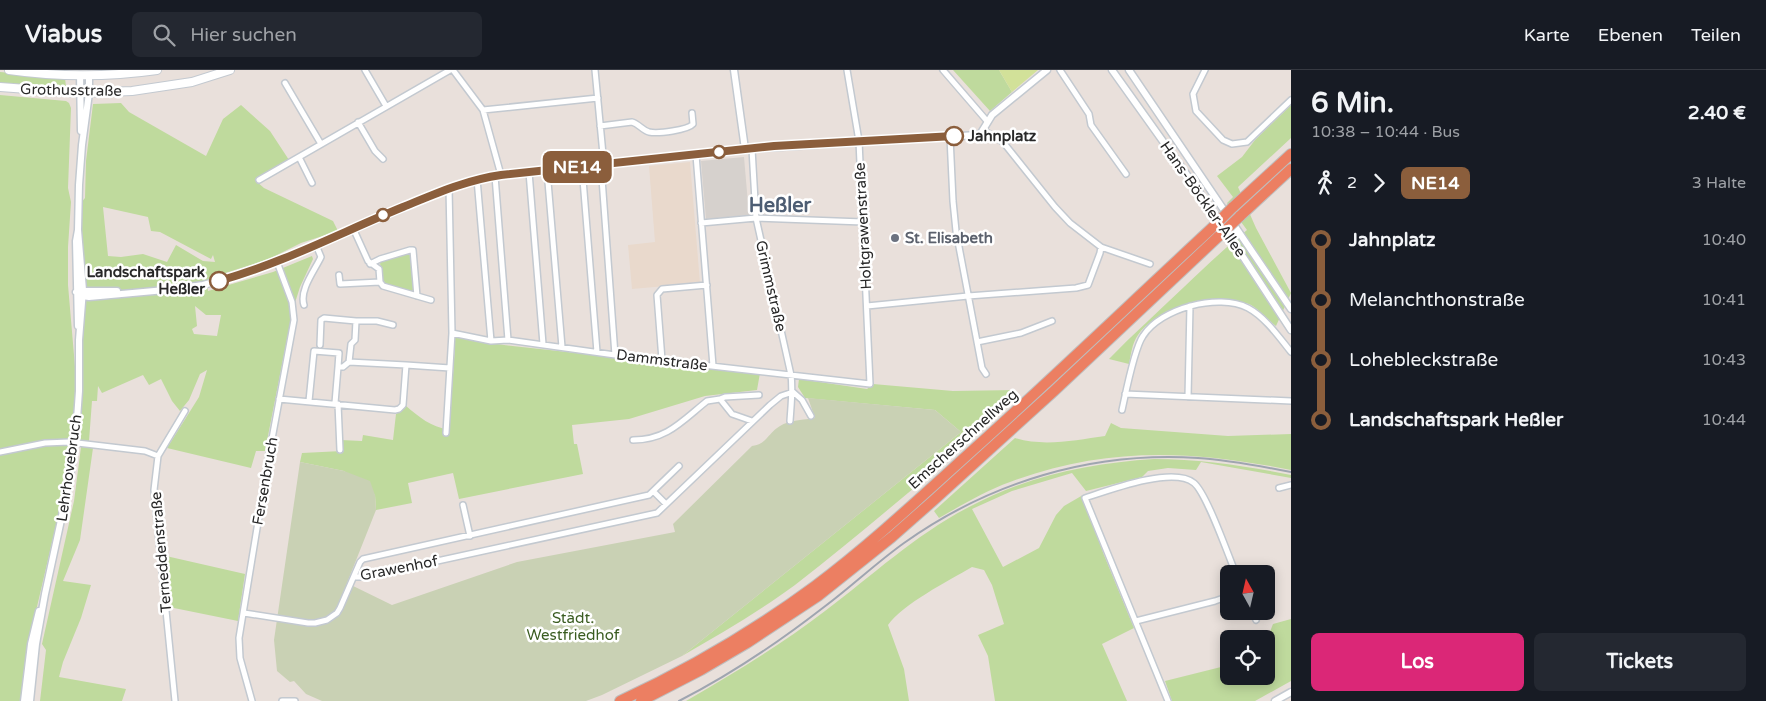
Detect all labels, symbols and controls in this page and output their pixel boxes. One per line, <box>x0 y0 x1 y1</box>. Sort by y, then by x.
search box <box>132 12 482 57</box>
text: Viabus <box>25 20 102 49</box>
icon: search <box>150 21 178 49</box>
text: Hier suchen <box>190 24 297 46</box>
text: Karte <box>1524 24 1570 46</box>
text: Ebenen <box>1598 24 1663 46</box>
text: Teilen <box>1691 24 1741 46</box>
street label: Grothusstraße <box>20 80 122 100</box>
text: 6 Min. <box>1311 86 1394 120</box>
text: 2.40 € <box>1688 102 1746 124</box>
text: 10:38 – 10:44 · Bus <box>1311 122 1460 142</box>
marker: Jahnplatz <box>944 126 964 146</box>
place label: Jahnplatz <box>967 127 1037 146</box>
street label: Hans-Böckler-Allee <box>1156 138 1250 260</box>
unlabelled marker <box>712 145 726 159</box>
line badge: NE14 <box>542 151 612 183</box>
text: NE14 <box>553 156 601 178</box>
street label: Holtgrawenstraße <box>851 162 875 290</box>
icon: walk <box>1311 169 1339 197</box>
icon: forward <box>1365 169 1393 197</box>
text: NE14 <box>1411 172 1460 194</box>
text: 2 <box>1347 173 1357 193</box>
text: 3 Halte <box>1692 173 1746 193</box>
district label: Heßler <box>749 194 811 218</box>
unlabelled marker <box>376 208 390 222</box>
place label: St. Elisabeth <box>905 229 993 247</box>
text: Jahnplatz <box>1349 229 1436 251</box>
text: 10:40 <box>1702 230 1746 250</box>
marker: St. Elisabeth <box>889 232 901 244</box>
street label: Grimmstraße <box>752 239 790 333</box>
place label: Landschaftspark Heßler <box>86 263 205 298</box>
marker: Landschaftspark Heßler <box>209 271 229 291</box>
text: Melanchthonstraße <box>1349 289 1525 311</box>
text: 10:41 <box>1702 290 1746 310</box>
street label: Dammstraße <box>615 345 709 375</box>
text: Lohebleckstraße <box>1349 349 1498 371</box>
text: 10:43 <box>1702 350 1746 370</box>
street label: Emscherschnellweg <box>905 385 1021 493</box>
text: Landschaftspark Heßler <box>1349 409 1563 431</box>
text: 10:44 <box>1702 410 1746 430</box>
street label: Lehrhovebruch <box>53 413 85 523</box>
street label: Fersenbruch <box>248 436 282 526</box>
street label: Terneddenstraße <box>147 491 175 613</box>
street label: Grawenhof <box>359 552 440 584</box>
north arrow <box>1220 565 1275 620</box>
map controls <box>1220 565 1275 685</box>
park label: Städt. Westfriedhof <box>527 609 620 644</box>
button: locate <box>1220 630 1275 685</box>
button: Los <box>1311 633 1524 691</box>
button: Tickets <box>1534 633 1746 691</box>

